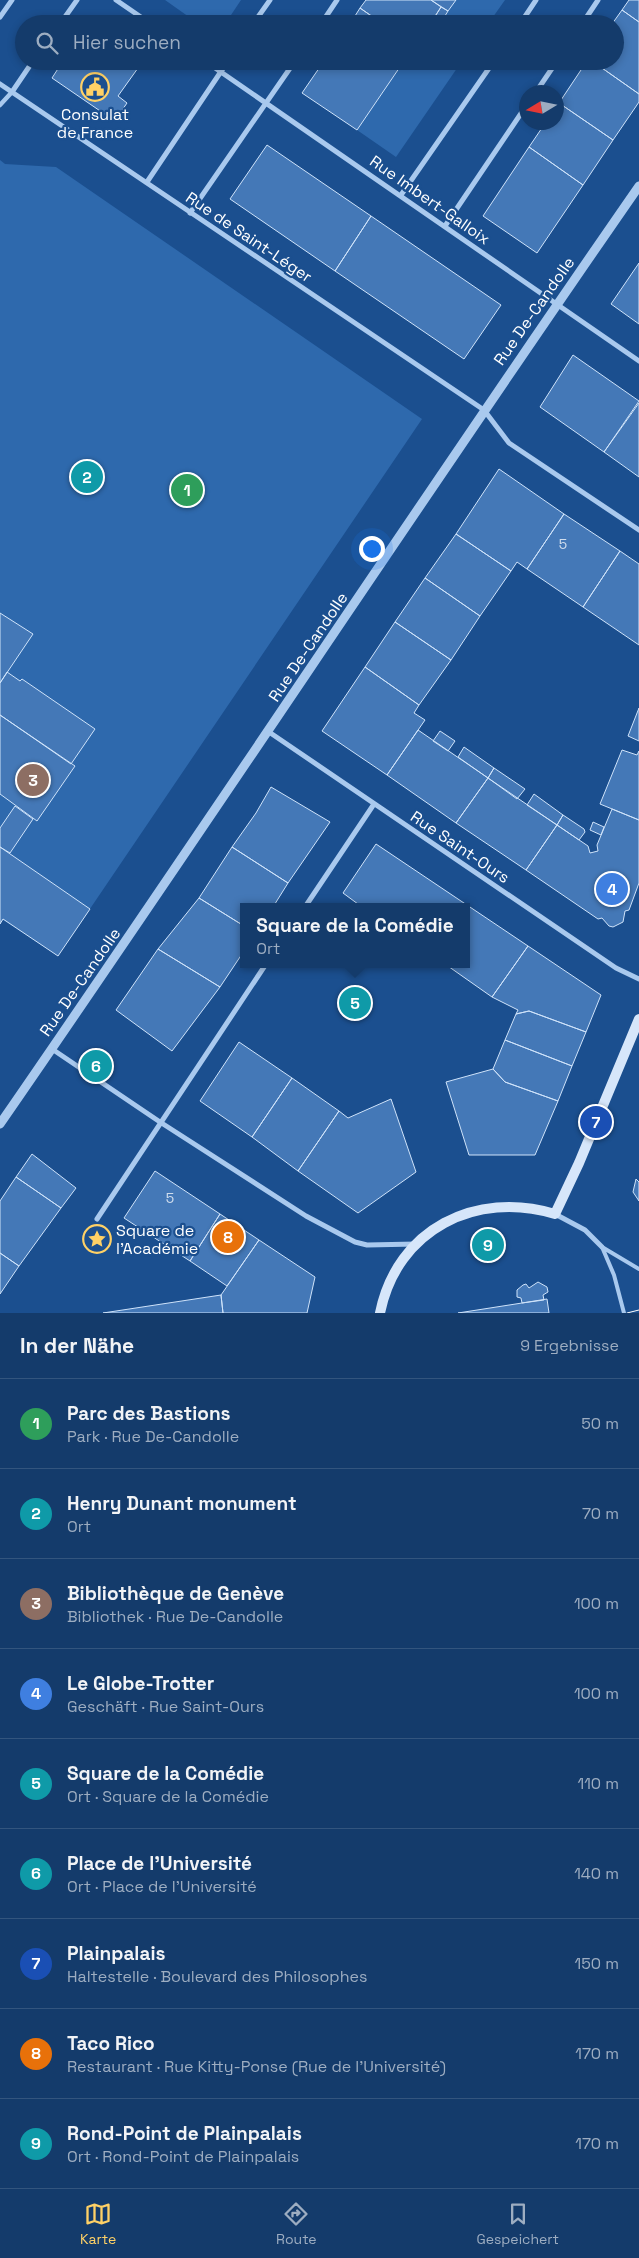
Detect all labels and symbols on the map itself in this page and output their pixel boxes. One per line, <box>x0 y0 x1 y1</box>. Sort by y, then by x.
public building icon: Consulat de France <box>80 72 110 102</box>
north arrow <box>519 85 564 130</box>
place label: Consulat de France <box>57 104 133 143</box>
street label: Rue Imbert-Galloix <box>366 151 494 249</box>
street label: Rue de Saint-Léger <box>182 187 316 287</box>
street label: Rue De-Candolle <box>489 253 579 369</box>
pin: 2 <box>71 458 103 496</box>
pin: 1 <box>171 471 203 509</box>
house number: 5 <box>559 535 567 553</box>
your location <box>359 536 385 562</box>
street label: Rue De-Candolle <box>264 588 352 706</box>
pin: 3 <box>17 761 49 799</box>
street label: Rue Saint-Ours <box>406 806 514 888</box>
pin: 4 <box>596 870 628 908</box>
street label: Rue De-Candolle <box>35 924 125 1040</box>
pin: 5 <box>339 984 371 1022</box>
pin: 6 <box>80 1047 112 1085</box>
pin: 7 <box>580 1103 612 1141</box>
house number: 5 <box>166 1189 174 1207</box>
pin: 8 <box>212 1218 244 1256</box>
place label: Square de l'Académie <box>116 1220 198 1259</box>
place icon: Square de l'Académie <box>82 1224 112 1254</box>
pin: 9 <box>472 1226 504 1264</box>

